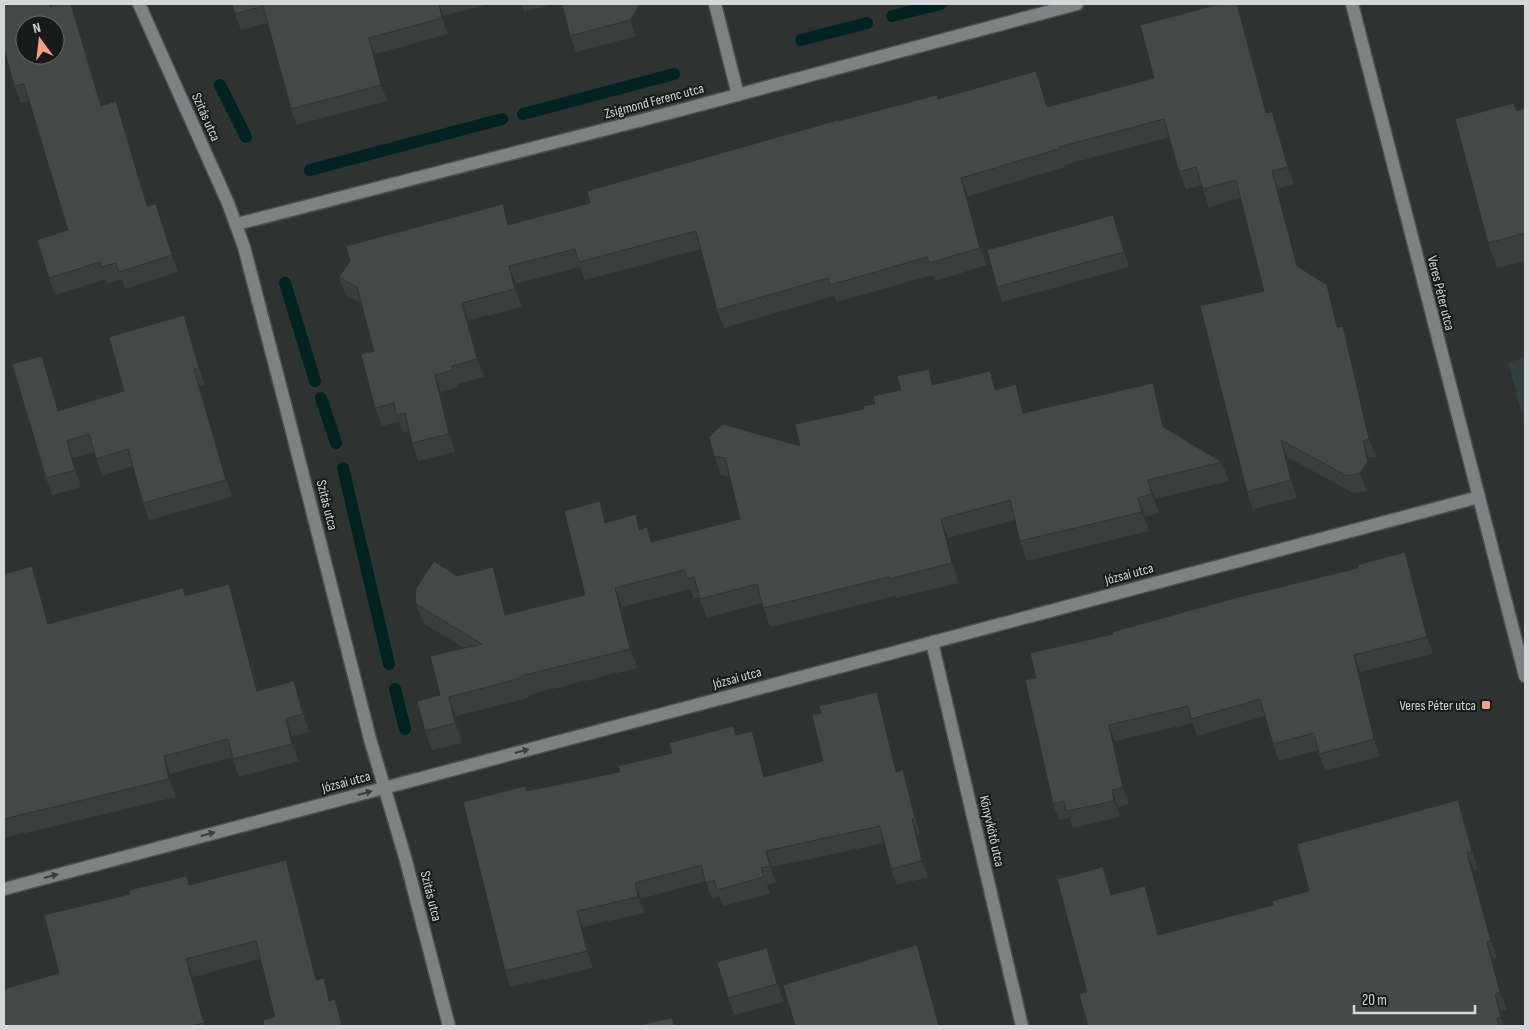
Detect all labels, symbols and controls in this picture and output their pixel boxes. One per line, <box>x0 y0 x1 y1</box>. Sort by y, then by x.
north arrow <box>15 15 65 65</box>
text: N <box>31 19 43 37</box>
street label: Zsigmond Ferenc utca <box>602 80 706 122</box>
street label: Szitás utca <box>188 90 224 144</box>
street label: Veres Péter utca <box>1423 254 1459 332</box>
street label: Szitás utca <box>313 478 341 532</box>
street label: Józsai utca <box>1102 559 1155 589</box>
street label: Józsai utca <box>710 663 763 693</box>
place label: Veres Péter utca <box>1399 697 1476 714</box>
marker: Veres Péter utca <box>1480 699 1492 711</box>
one-way arrow <box>514 747 529 755</box>
street label: Józsai utca <box>319 767 372 797</box>
one-way arrow <box>357 788 372 796</box>
street label: Könyvkötő utca <box>976 794 1008 868</box>
one-way arrow <box>200 830 215 838</box>
street label: Szitás utca <box>417 869 445 923</box>
one-way arrow <box>43 872 58 880</box>
scale bar <box>1354 982 1475 1014</box>
text: 20 m <box>1362 991 1387 1010</box>

